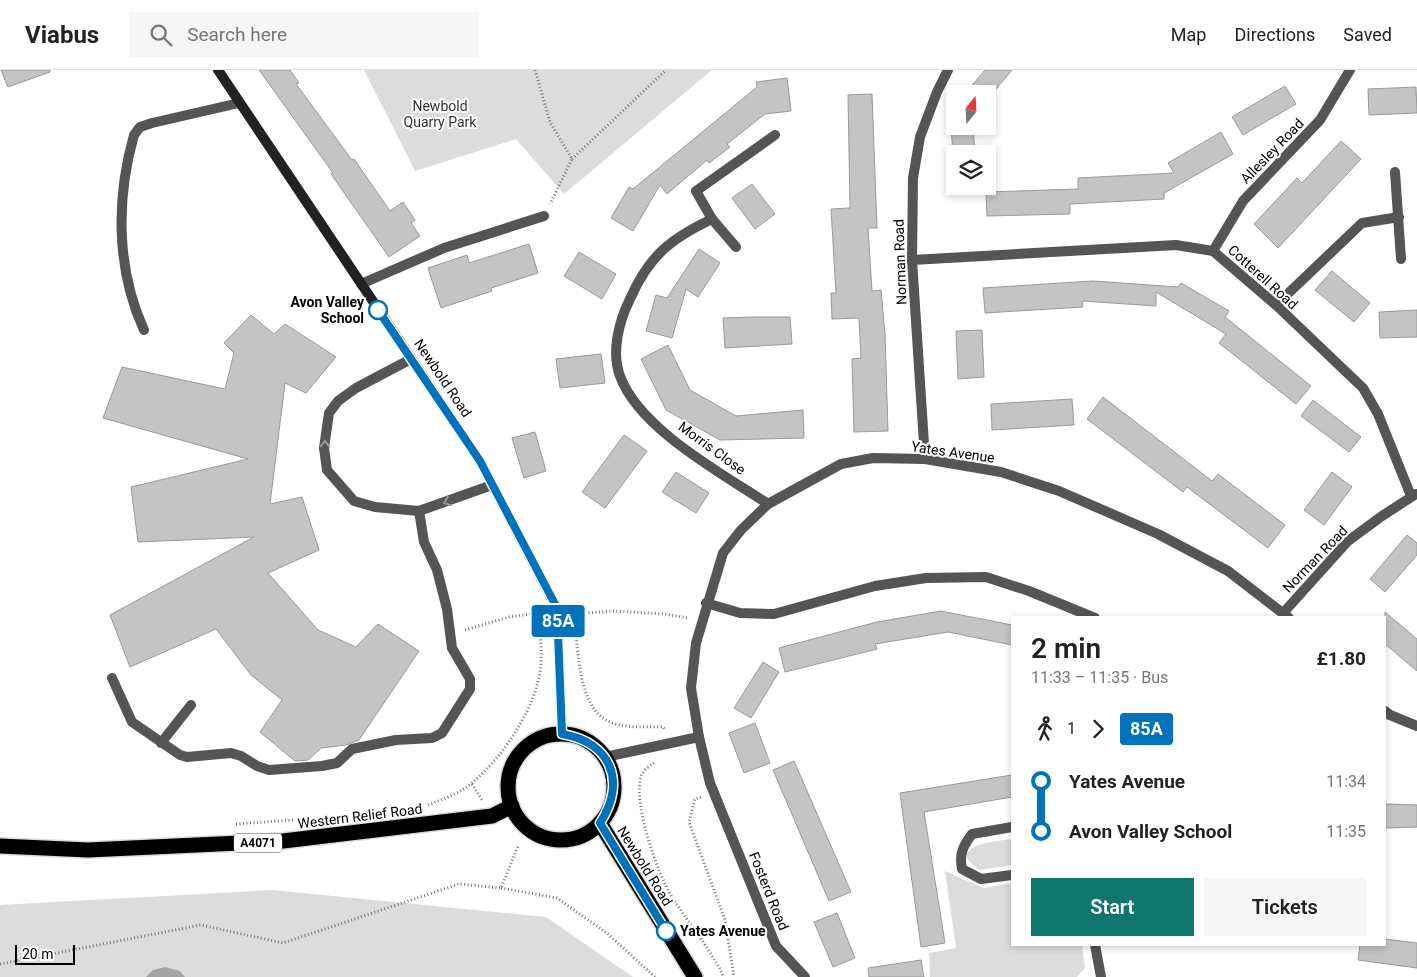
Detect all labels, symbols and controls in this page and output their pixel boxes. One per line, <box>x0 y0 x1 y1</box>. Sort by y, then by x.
search box <box>129 12 479 57</box>
text: Viabus <box>25 21 99 49</box>
icon: search <box>147 21 175 49</box>
text: Search here <box>187 23 287 46</box>
text: Map <box>1171 24 1206 45</box>
text: Directions <box>1234 24 1315 45</box>
text: Saved <box>1343 24 1392 45</box>
north arrow <box>946 85 996 135</box>
map controls <box>946 85 996 195</box>
park label: Newbold Quarry Park <box>404 98 477 130</box>
street label: Allesley Road <box>1237 115 1307 187</box>
button: layers <box>946 145 996 195</box>
street label: Norman Road <box>891 219 909 305</box>
street label: Cotterell Road <box>1225 242 1301 312</box>
place label: Avon Valley School <box>290 294 365 326</box>
marker: Avon Valley School <box>368 300 388 320</box>
street label: Newbold Road <box>411 336 475 420</box>
street label: Morris Close <box>675 418 749 478</box>
street label: Yates Avenue <box>910 438 996 466</box>
one-way arrow <box>319 440 330 448</box>
one-way arrow <box>443 496 451 506</box>
street label: Norman Road <box>1279 523 1351 595</box>
line badge: 85A <box>529 605 587 637</box>
text: 85A <box>542 610 574 631</box>
text: 2 min <box>1031 632 1101 665</box>
text: £1.80 <box>1316 647 1366 670</box>
text: 11:33 – 11:35 · Bus <box>1031 668 1168 687</box>
icon: walk <box>1031 715 1059 743</box>
icon: forward <box>1084 715 1112 743</box>
text: 85A <box>1130 718 1163 739</box>
text: 1 <box>1067 719 1076 738</box>
text: Yates Avenue <box>1069 770 1185 793</box>
text: 11:34 <box>1326 772 1366 791</box>
street label: Western Relief Road <box>297 800 423 832</box>
text: Avon Valley School <box>1069 820 1232 843</box>
text: 11:35 <box>1326 822 1366 841</box>
street label: Newbold Road <box>614 823 676 909</box>
road number: A4071 <box>234 834 282 852</box>
street label: Fosterd Road <box>746 850 792 932</box>
button: Start <box>1031 878 1194 936</box>
button: Tickets <box>1204 878 1366 936</box>
marker: Yates Avenue <box>656 921 676 941</box>
place label: Yates Avenue <box>680 923 766 939</box>
scale bar <box>15 942 75 965</box>
text: 20 m <box>22 946 54 962</box>

